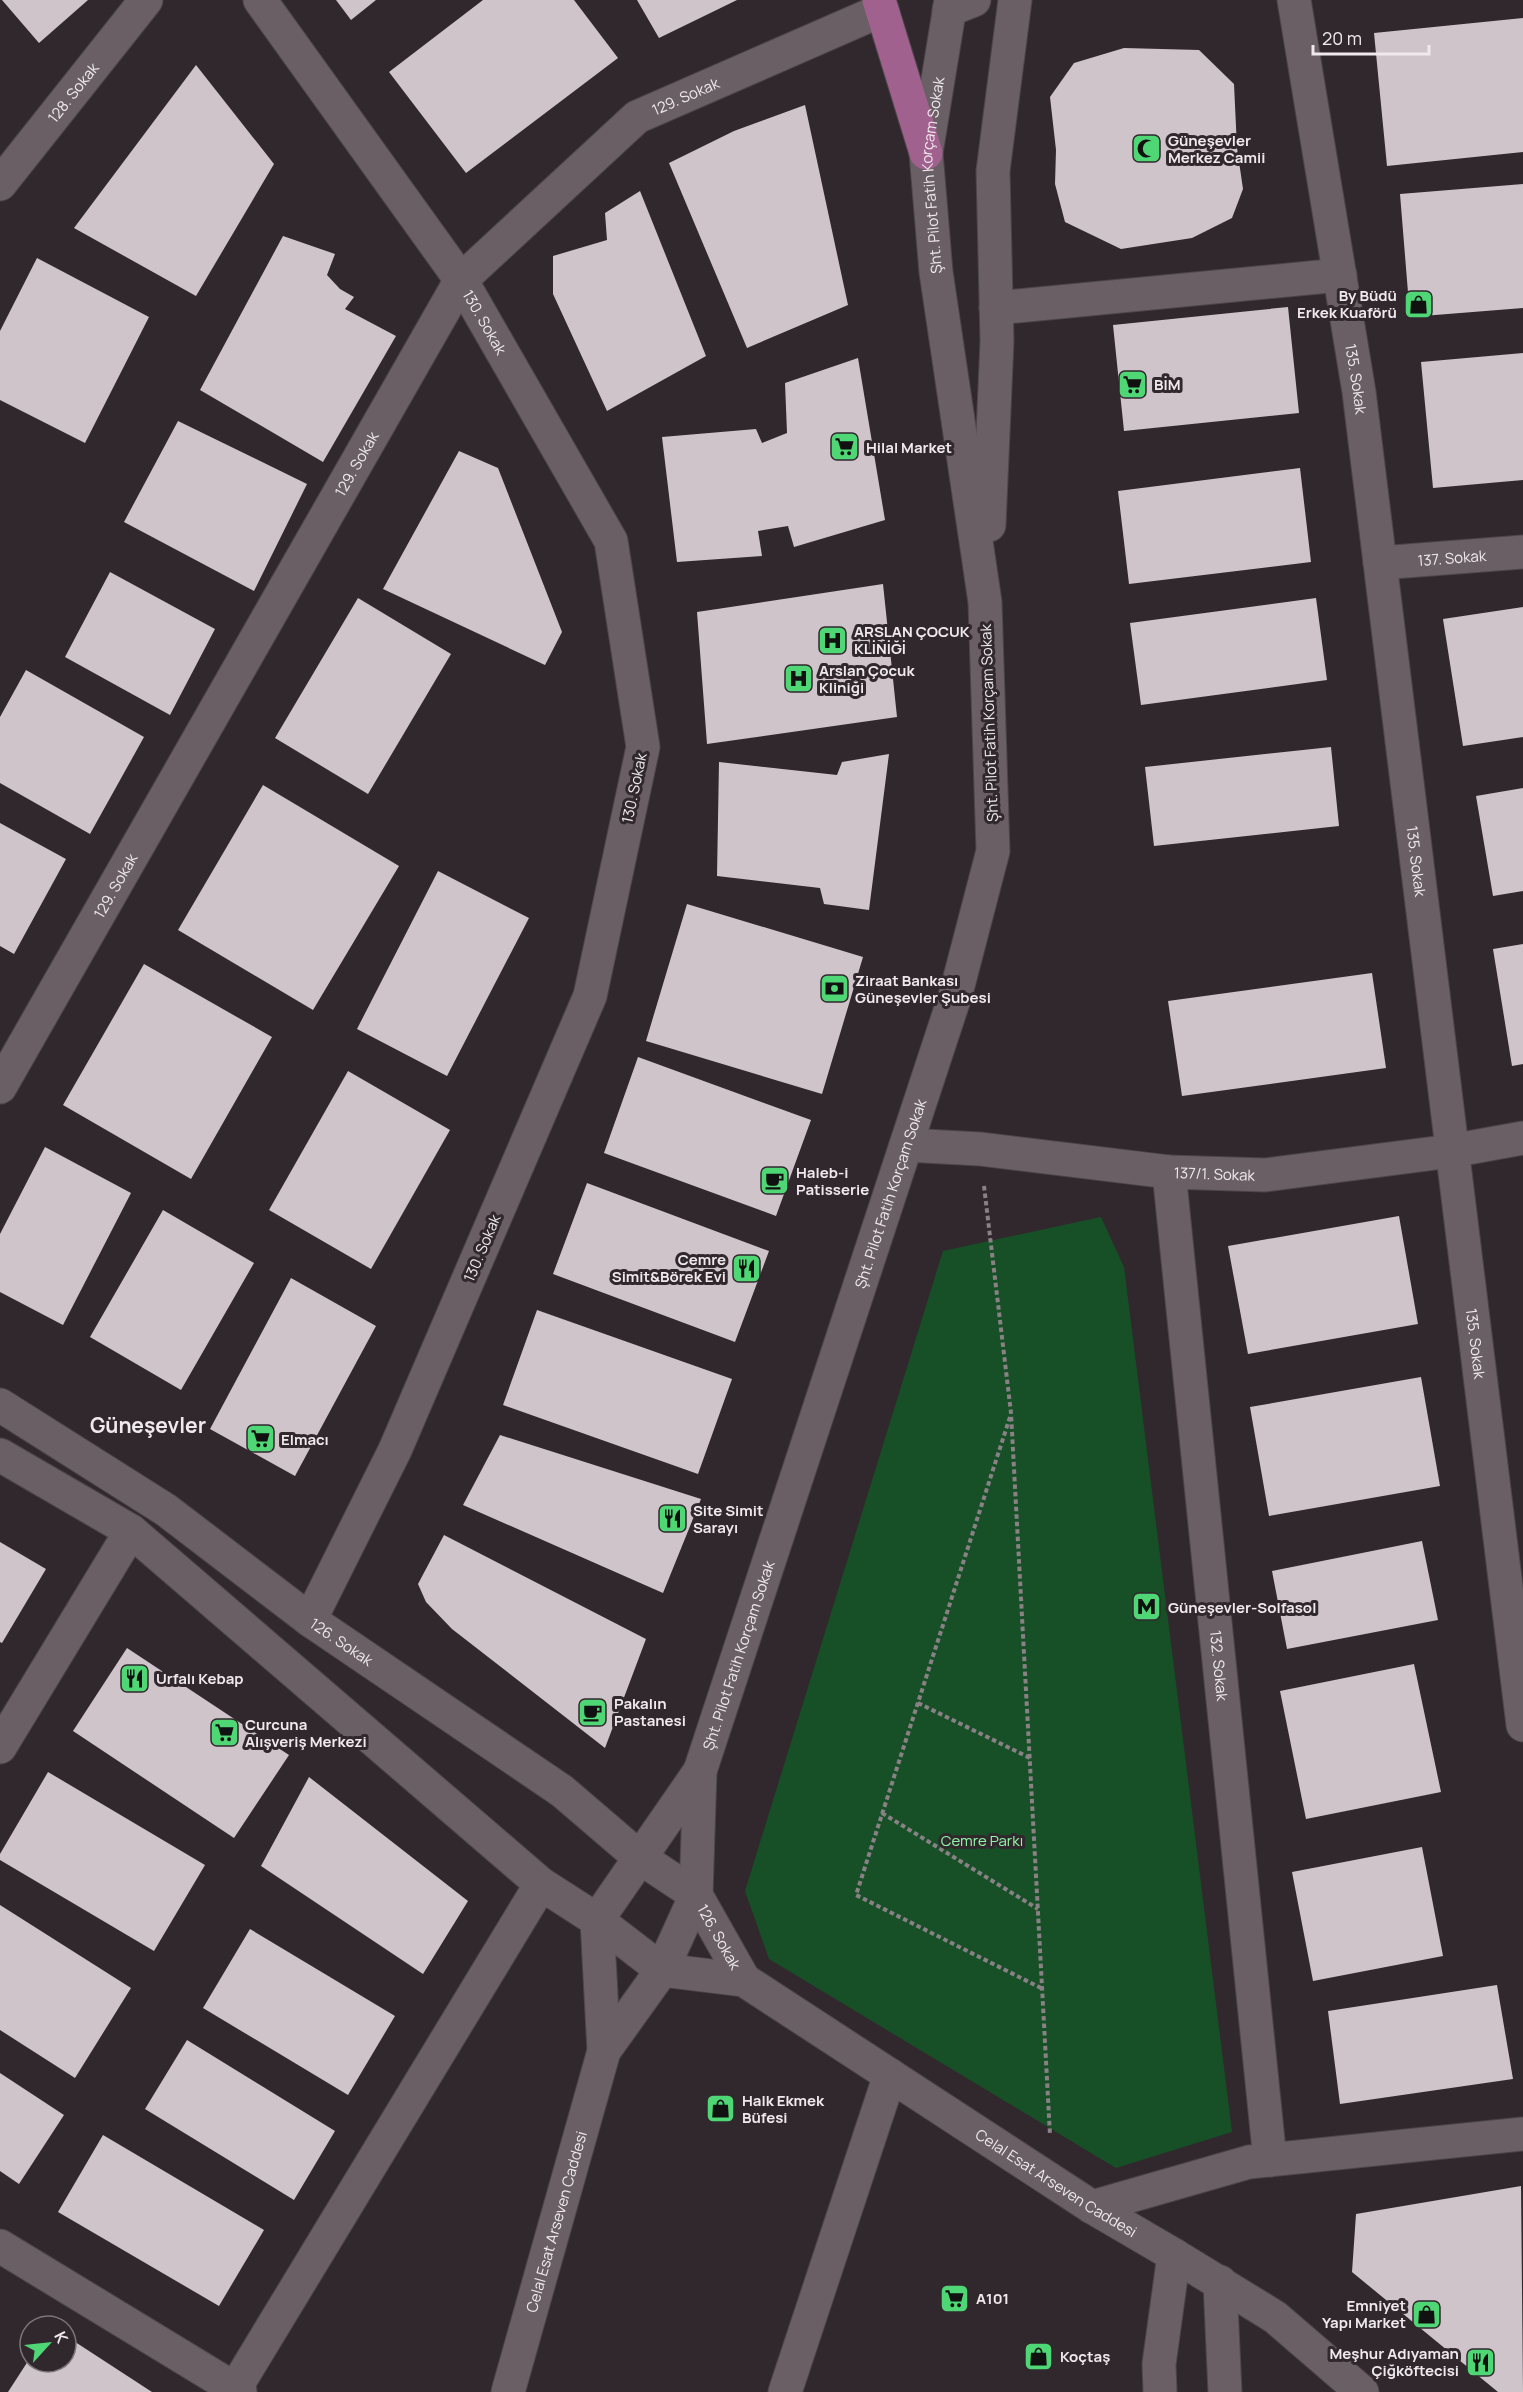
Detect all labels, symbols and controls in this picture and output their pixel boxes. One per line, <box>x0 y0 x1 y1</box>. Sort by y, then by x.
scale bar <box>1313 18 1428 56</box>
text: 20 m <box>1322 26 1362 50</box>
street label: 128. Sokak <box>42 57 103 127</box>
street label: 129. Sokak <box>648 72 723 120</box>
street label: Şht. Pilot Fatih Korçam Sokak <box>915 75 949 275</box>
place label: Güneşevler Merkez Camii <box>1168 130 1265 168</box>
mosque icon: Güneşevler Merkez Camii <box>1131 133 1163 165</box>
place label: By Büdü Erkek Kuaförü <box>1297 285 1397 323</box>
street label: 130. Sokak <box>458 286 512 359</box>
shop icon: By Büdü Erkek Kuaförü <box>1402 288 1434 320</box>
street label: 135. Sokak <box>1341 342 1372 416</box>
supermarket icon: BİM <box>1117 368 1149 400</box>
place label: BİM <box>1154 374 1181 395</box>
street label: 129. Sokak <box>329 427 383 500</box>
supermarket icon: Hilal Market <box>829 431 861 463</box>
place label: Hilal Market <box>866 437 952 458</box>
street label: 137. Sokak <box>1417 544 1487 571</box>
place label: ARSLAN ÇOCUK KLİNİĞİ <box>854 621 970 659</box>
street label: Şht. Pilot Fatih Korçam Sokak <box>975 623 1003 822</box>
hospital icon: ARSLAN ÇOCUK KLİNİĞİ <box>817 624 849 656</box>
place label: Arslan Çocuk Kliniği <box>819 660 915 698</box>
hospital icon: Arslan Çocuk Kliniği <box>782 663 814 695</box>
street label: 130. Sokak <box>616 750 652 825</box>
street label: 135. Sokak <box>1402 825 1432 898</box>
street label: 129. Sokak <box>88 849 142 922</box>
place label: Ziraat Bankası Güneşevler Şubesi <box>855 970 991 1008</box>
bank icon: Ziraat Bankası Güneşevler Şubesi <box>818 973 850 1005</box>
street label: Şht. Pilot Fatih Korçam Sokak <box>849 1096 931 1291</box>
place label: Haleb-i Patisserie <box>796 1162 869 1200</box>
street label: 137/1. Sokak <box>1174 1162 1256 1185</box>
cafe icon: Haleb-i Patisserie <box>759 1165 791 1197</box>
street label: 130. Sokak <box>458 1211 506 1285</box>
place label: Cemre Simit&Börek Evi <box>612 1249 726 1287</box>
restaurant icon: Cemre Simit&Börek Evi <box>731 1252 763 1284</box>
street label: 135. Sokak <box>1461 1307 1491 1381</box>
district label: Güneşevler <box>90 1411 206 1439</box>
supermarket icon: Elmacı <box>244 1423 276 1455</box>
place label: Elmacı <box>281 1429 329 1450</box>
place label: Site Simit Sarayı <box>693 1500 763 1538</box>
restaurant icon: Site Simit Sarayı <box>656 1503 688 1535</box>
street label: Şht. Pilot Fatih Korçam Sokak <box>697 1557 779 1753</box>
metro station icon: Güneşevler-Solfasol <box>1131 1591 1163 1623</box>
place label: Güneşevler-Solfasol <box>1168 1597 1316 1618</box>
street label: 126. Sokak <box>306 1613 378 1671</box>
street label: 132. Sokak <box>1205 1629 1234 1702</box>
restaurant icon: Urfalı Kebap <box>119 1662 151 1694</box>
place label: Urfalı Kebap <box>156 1668 244 1689</box>
place label: Pakalın Pastanesi <box>614 1693 686 1731</box>
cafe icon: Pakalın Pastanesi <box>577 1696 609 1728</box>
place label: Curcuna Alışveriş Merkezi <box>245 1714 367 1752</box>
supermarket icon: Curcuna Alışveriş Merkezi <box>208 1717 240 1749</box>
park label: Cemre Parkı <box>941 1830 1023 1851</box>
street label: 126. Sokak <box>693 1900 747 1974</box>
place label: Halk Ekmek Büfesi <box>742 2090 825 2128</box>
shop icon: Halk Ekmek Büfesi <box>705 2093 737 2125</box>
street label: Celal Esat Arseven Caddesi <box>972 2123 1141 2242</box>
street label: Celal Esat Arseven Caddesi <box>520 2129 591 2315</box>
supermarket icon: A101 <box>939 2282 971 2314</box>
place label: A101 <box>976 2288 1009 2309</box>
place label: Emniyet Yapı Market <box>1322 2295 1406 2333</box>
shop icon: Emniyet Yapı Market <box>1411 2298 1443 2330</box>
north arrow <box>18 2314 78 2374</box>
text: K <box>49 2328 74 2347</box>
shop icon: Koçtaş <box>1023 2340 1055 2372</box>
place label: Meşhur Adıyaman Çiğköftecisi <box>1330 2343 1459 2381</box>
place label: Koçtaş <box>1060 2346 1110 2367</box>
restaurant icon: Meşhur Adıyaman Çiğköftecisi <box>1464 2346 1496 2378</box>

